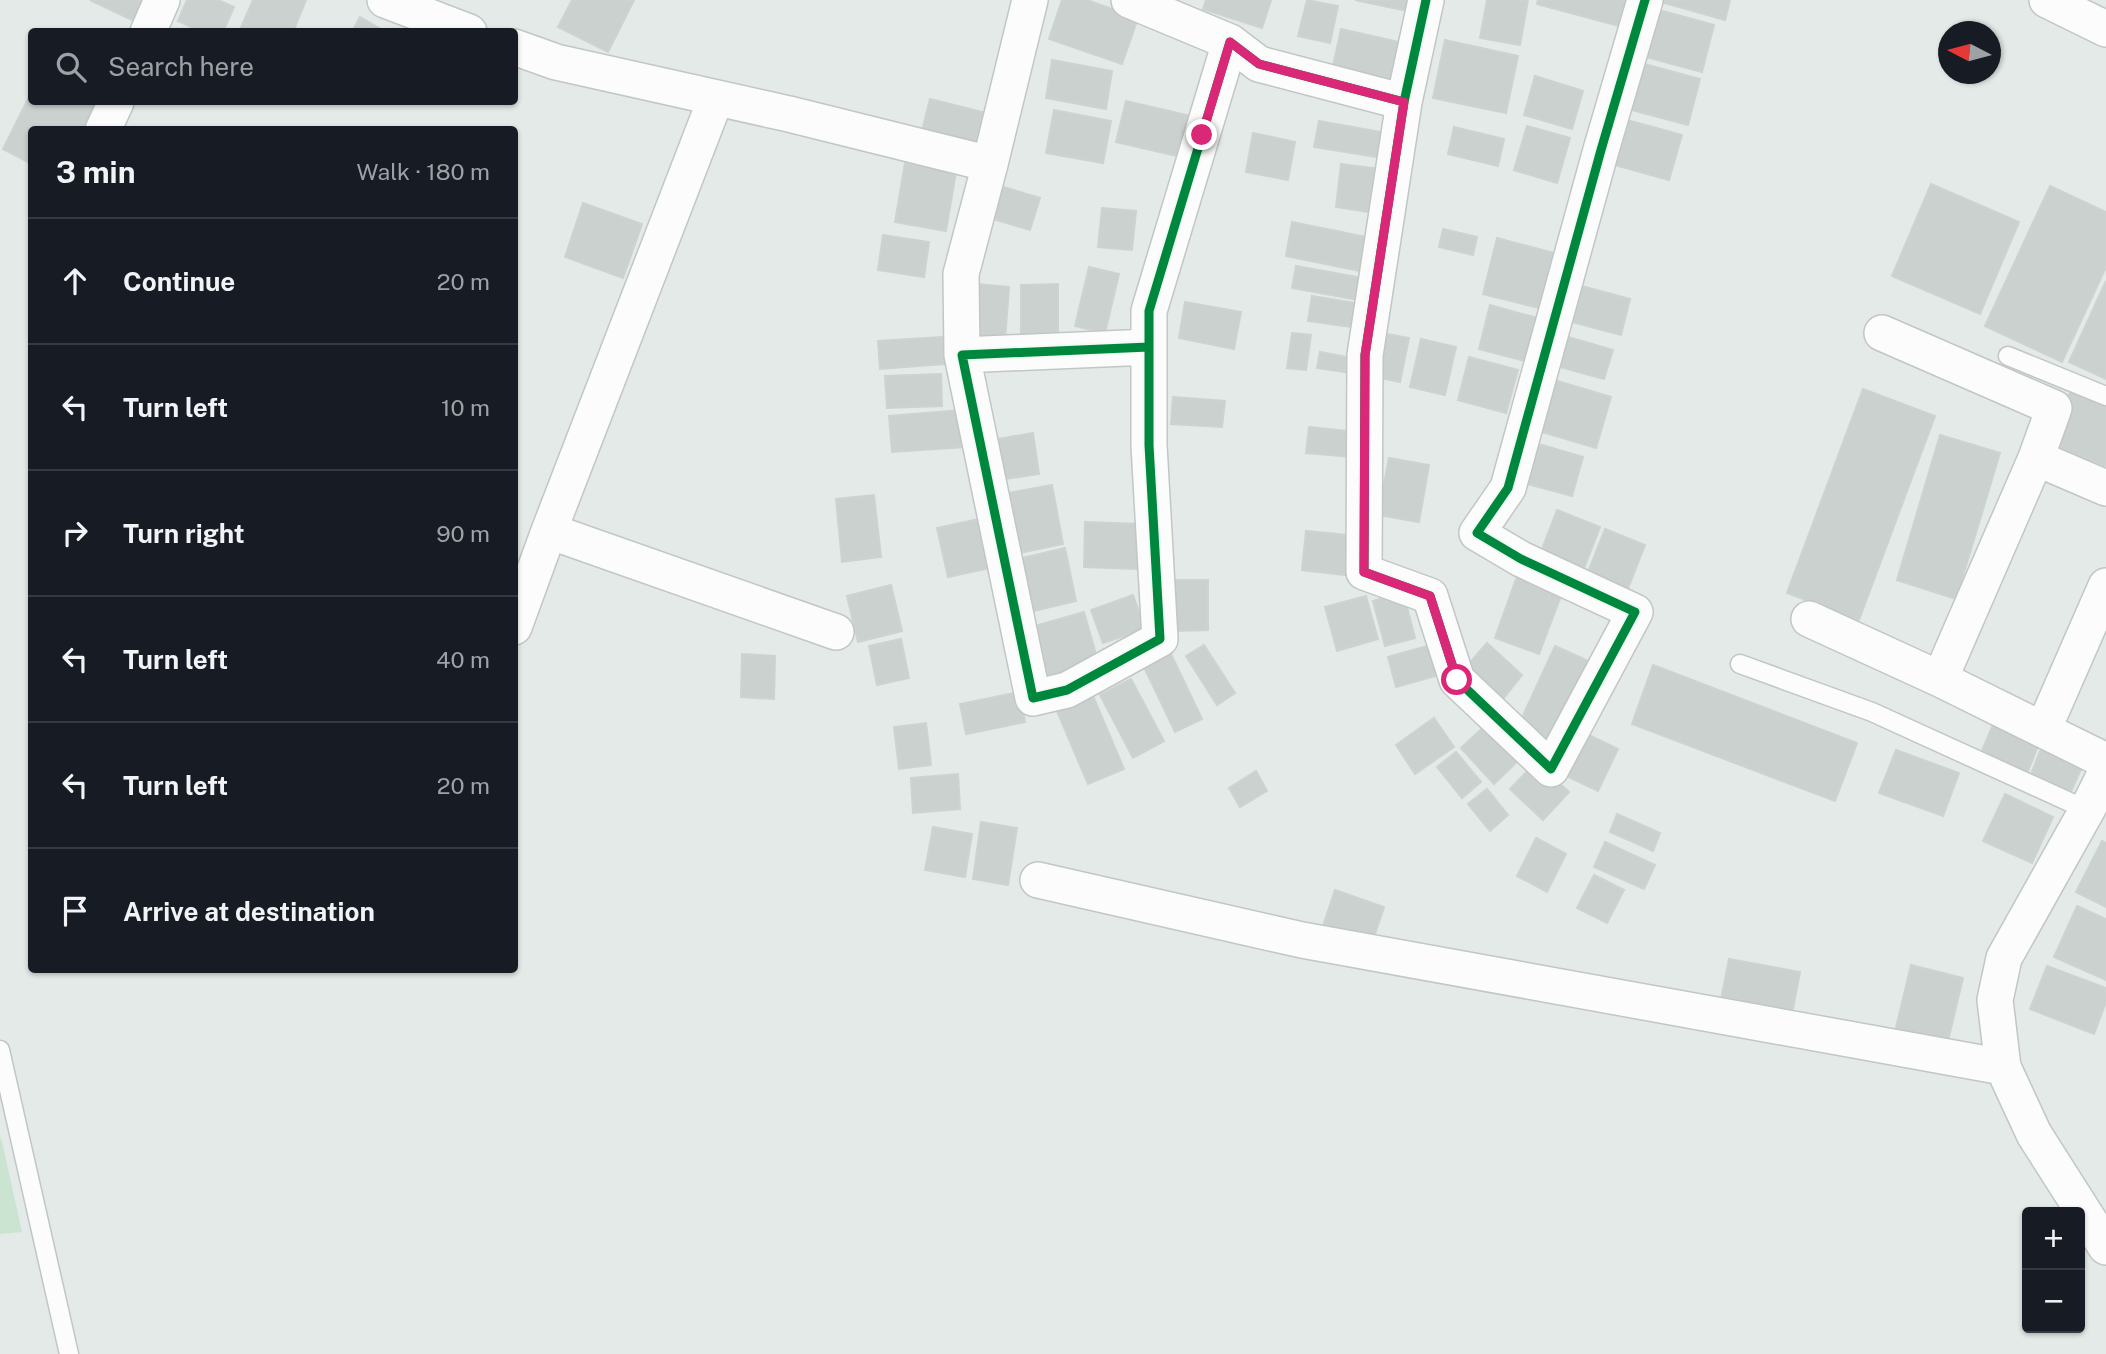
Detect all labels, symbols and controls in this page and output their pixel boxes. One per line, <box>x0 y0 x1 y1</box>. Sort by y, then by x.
north arrow <box>1938 21 2001 84</box>
search box <box>28 28 518 105</box>
icon: search <box>52 48 90 86</box>
text: Search here <box>108 51 254 82</box>
route end <box>1186 119 1217 150</box>
text: 3 min <box>56 154 135 190</box>
text: Walk · 180 m <box>357 158 490 185</box>
icon: ahead <box>56 262 94 300</box>
text: Continue <box>123 266 235 297</box>
text: 20 m <box>437 268 490 295</box>
icon: left <box>56 388 94 426</box>
text: Turn left <box>123 392 228 423</box>
text: 10 m <box>441 394 490 421</box>
icon: right <box>56 514 94 552</box>
text: Turn right <box>123 518 245 549</box>
text: 90 m <box>436 520 490 547</box>
icon: left <box>56 640 94 678</box>
text: Turn left <box>123 644 228 675</box>
text: 40 m <box>436 646 490 673</box>
route start <box>1441 664 1472 695</box>
icon: left <box>56 766 94 804</box>
text: Turn left <box>123 770 228 801</box>
text: 20 m <box>437 772 490 799</box>
icon: arrive <box>56 892 94 930</box>
text: Arrive at destination <box>123 896 375 927</box>
map controls <box>2022 1207 2085 1333</box>
button: + <box>2022 1207 2085 1270</box>
button: − <box>2022 1270 2085 1333</box>

